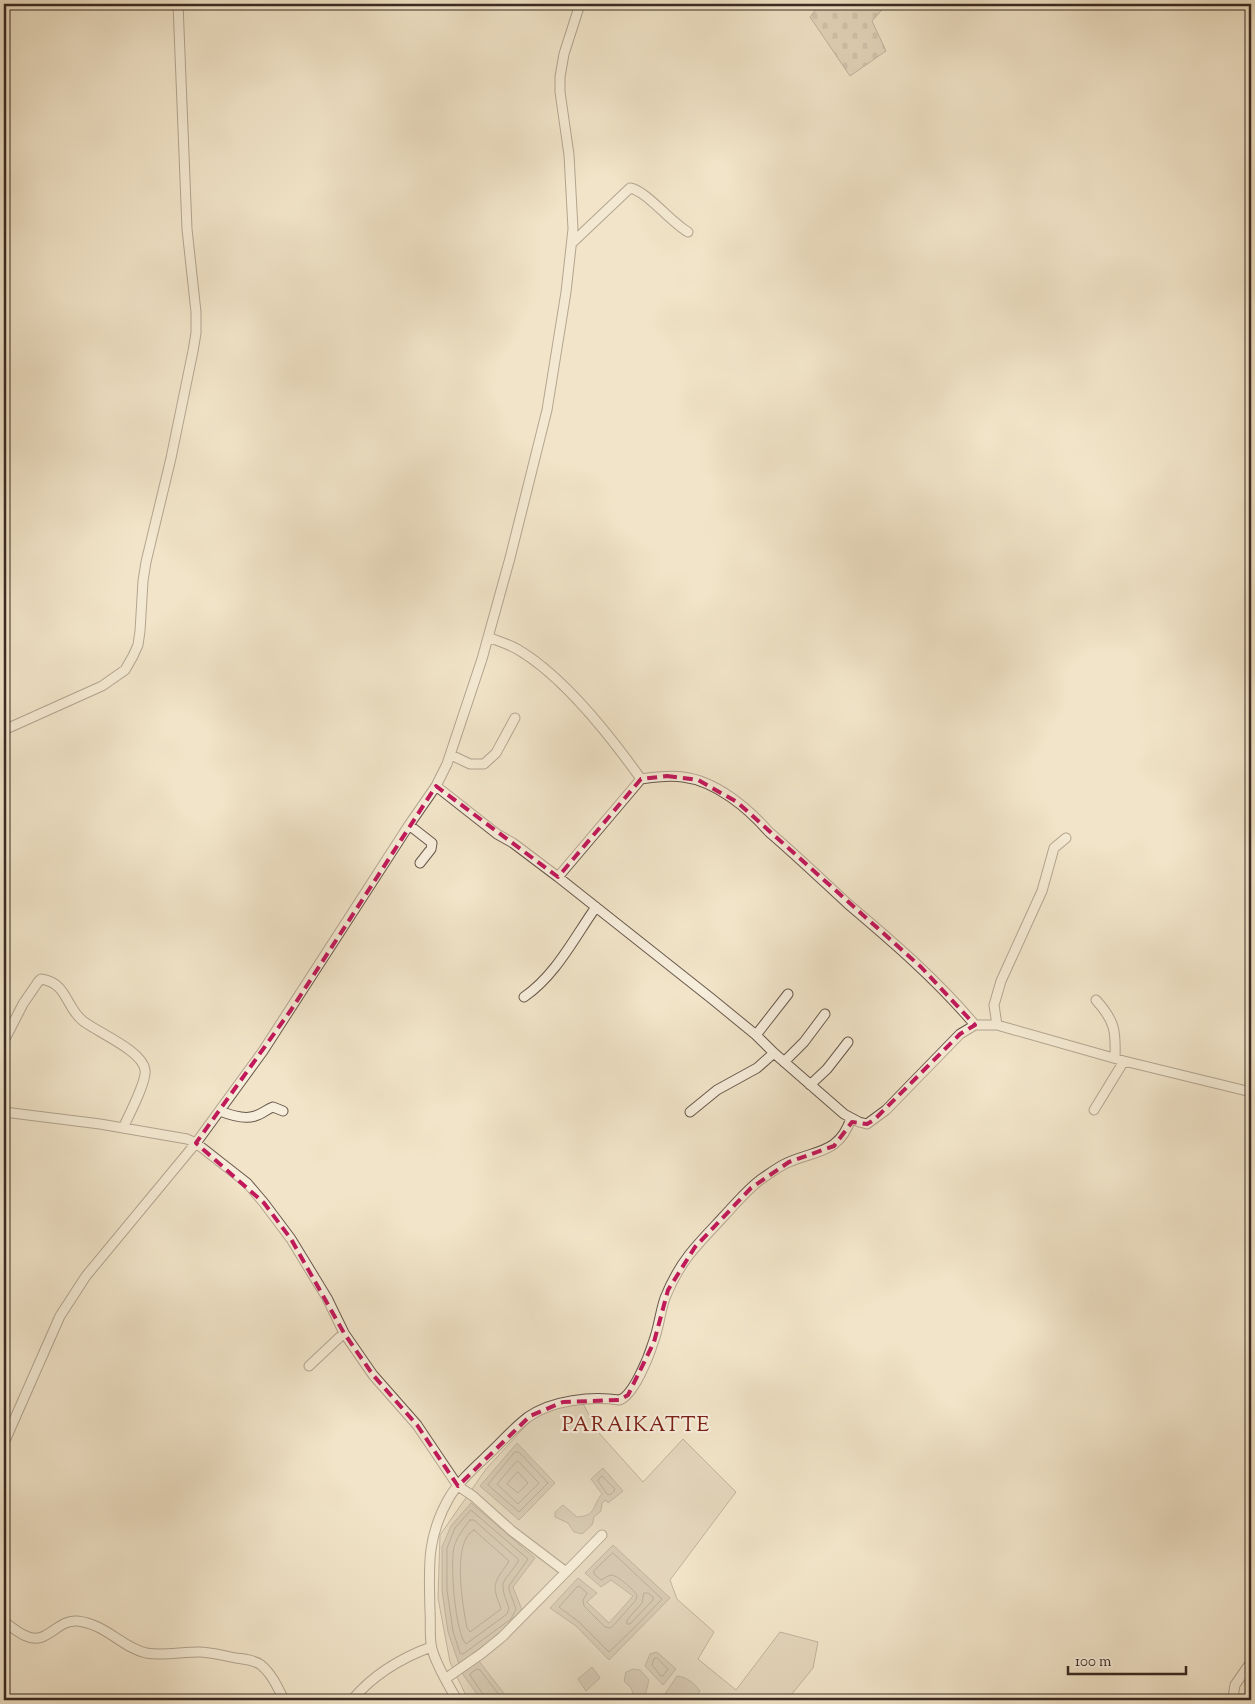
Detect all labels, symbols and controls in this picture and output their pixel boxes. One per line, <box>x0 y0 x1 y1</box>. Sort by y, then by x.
district label: PARAIKATTE <box>562 1411 710 1441</box>
scale bar <box>1068 1644 1185 1676</box>
text: 100 m <box>1075 1652 1112 1673</box>

